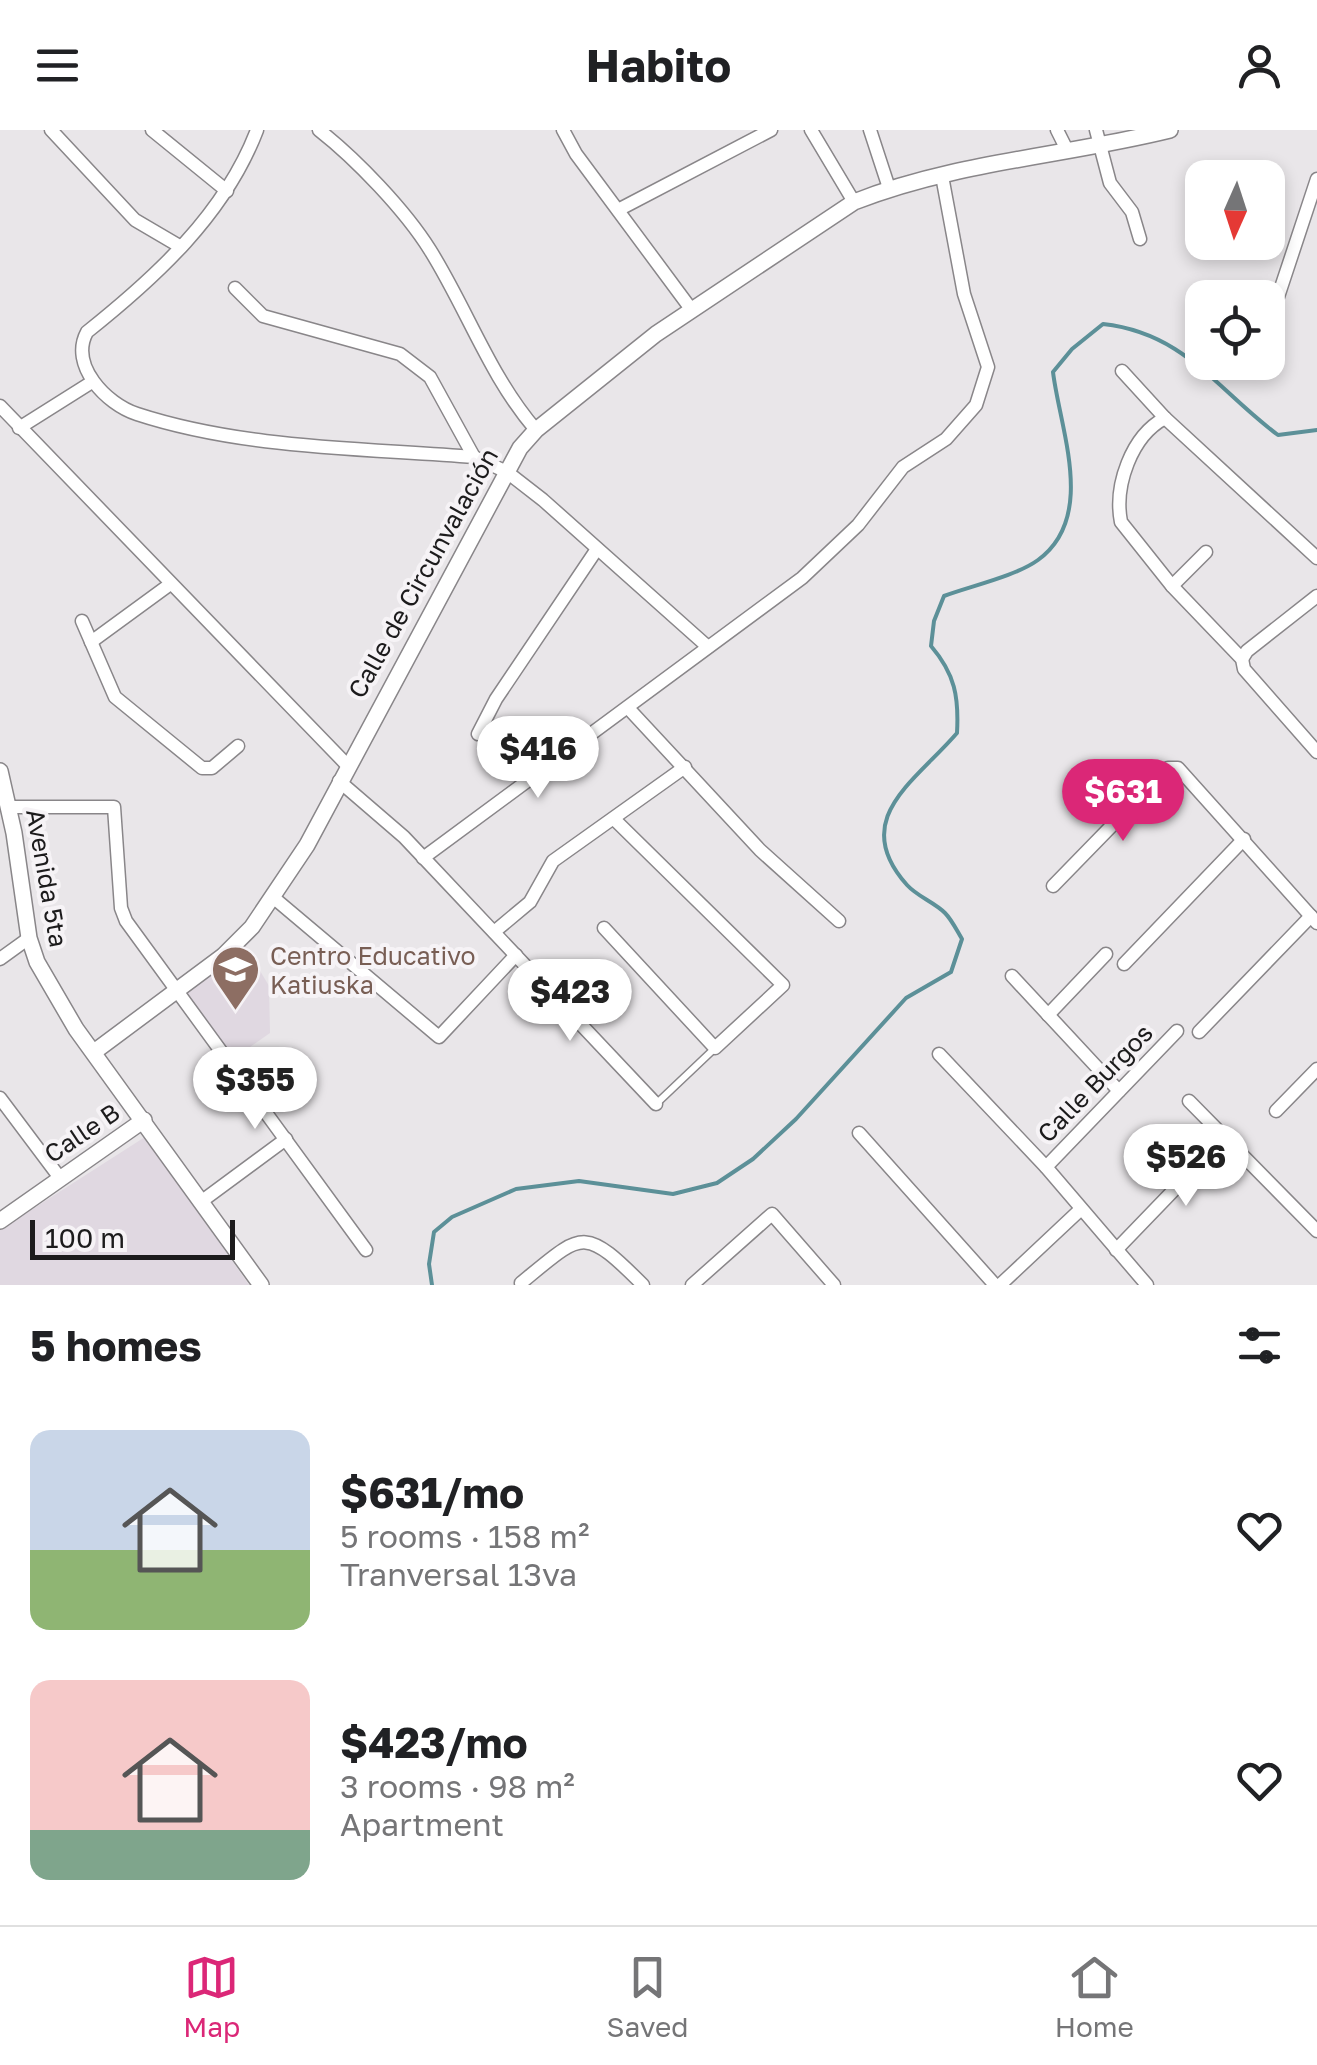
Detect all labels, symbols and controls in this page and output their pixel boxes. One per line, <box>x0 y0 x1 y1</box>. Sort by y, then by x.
icon: menu <box>30 38 85 93</box>
text: Habito <box>586 38 731 92</box>
icon: person <box>1232 38 1287 93</box>
north arrow <box>1185 160 1285 260</box>
map controls <box>1185 160 1285 380</box>
button: locate <box>1185 280 1285 380</box>
street label: Calle de Circunvalación <box>341 442 504 703</box>
pin: $416 <box>479 716 597 801</box>
text: $416 <box>499 729 577 767</box>
pin: $631 <box>1064 759 1182 844</box>
text: $631 <box>1084 772 1162 810</box>
street label: Avenida 5ta <box>20 806 75 949</box>
place label: Centro Educativo Katiuska <box>270 940 476 1000</box>
school or university icon: Centro Educativo Katiuska <box>209 944 261 1012</box>
pin: $423 <box>511 959 629 1044</box>
text: $423 <box>530 972 610 1010</box>
street label: Calle Burgos <box>1030 1017 1159 1148</box>
pin: $355 <box>196 1047 314 1132</box>
text: $355 <box>215 1060 295 1098</box>
street label: Calle B <box>38 1096 125 1169</box>
pin: $526 <box>1127 1124 1245 1209</box>
text: $526 <box>1146 1137 1226 1175</box>
scale bar <box>30 1215 235 1260</box>
text: 100 m <box>45 1221 125 1254</box>
icon: filters <box>1232 1318 1287 1373</box>
text: 5 homes <box>30 1320 202 1370</box>
text: $631/mo <box>340 1467 524 1517</box>
icon: home <box>110 1470 230 1590</box>
icon: heart <box>1232 1503 1287 1558</box>
text: 5 rooms · 158 m² <box>340 1517 589 1555</box>
text: Tranversal 13va <box>340 1555 577 1593</box>
text: $423/mo <box>340 1717 528 1767</box>
icon: home <box>110 1720 230 1840</box>
icon: heart <box>1232 1753 1287 1808</box>
text: 3 rooms · 98 m² <box>340 1767 575 1805</box>
text: Apartment <box>340 1805 504 1843</box>
tab: Map <box>183 1950 240 2043</box>
tab: Saved <box>607 1950 688 2043</box>
tab: Home <box>1055 1950 1134 2043</box>

